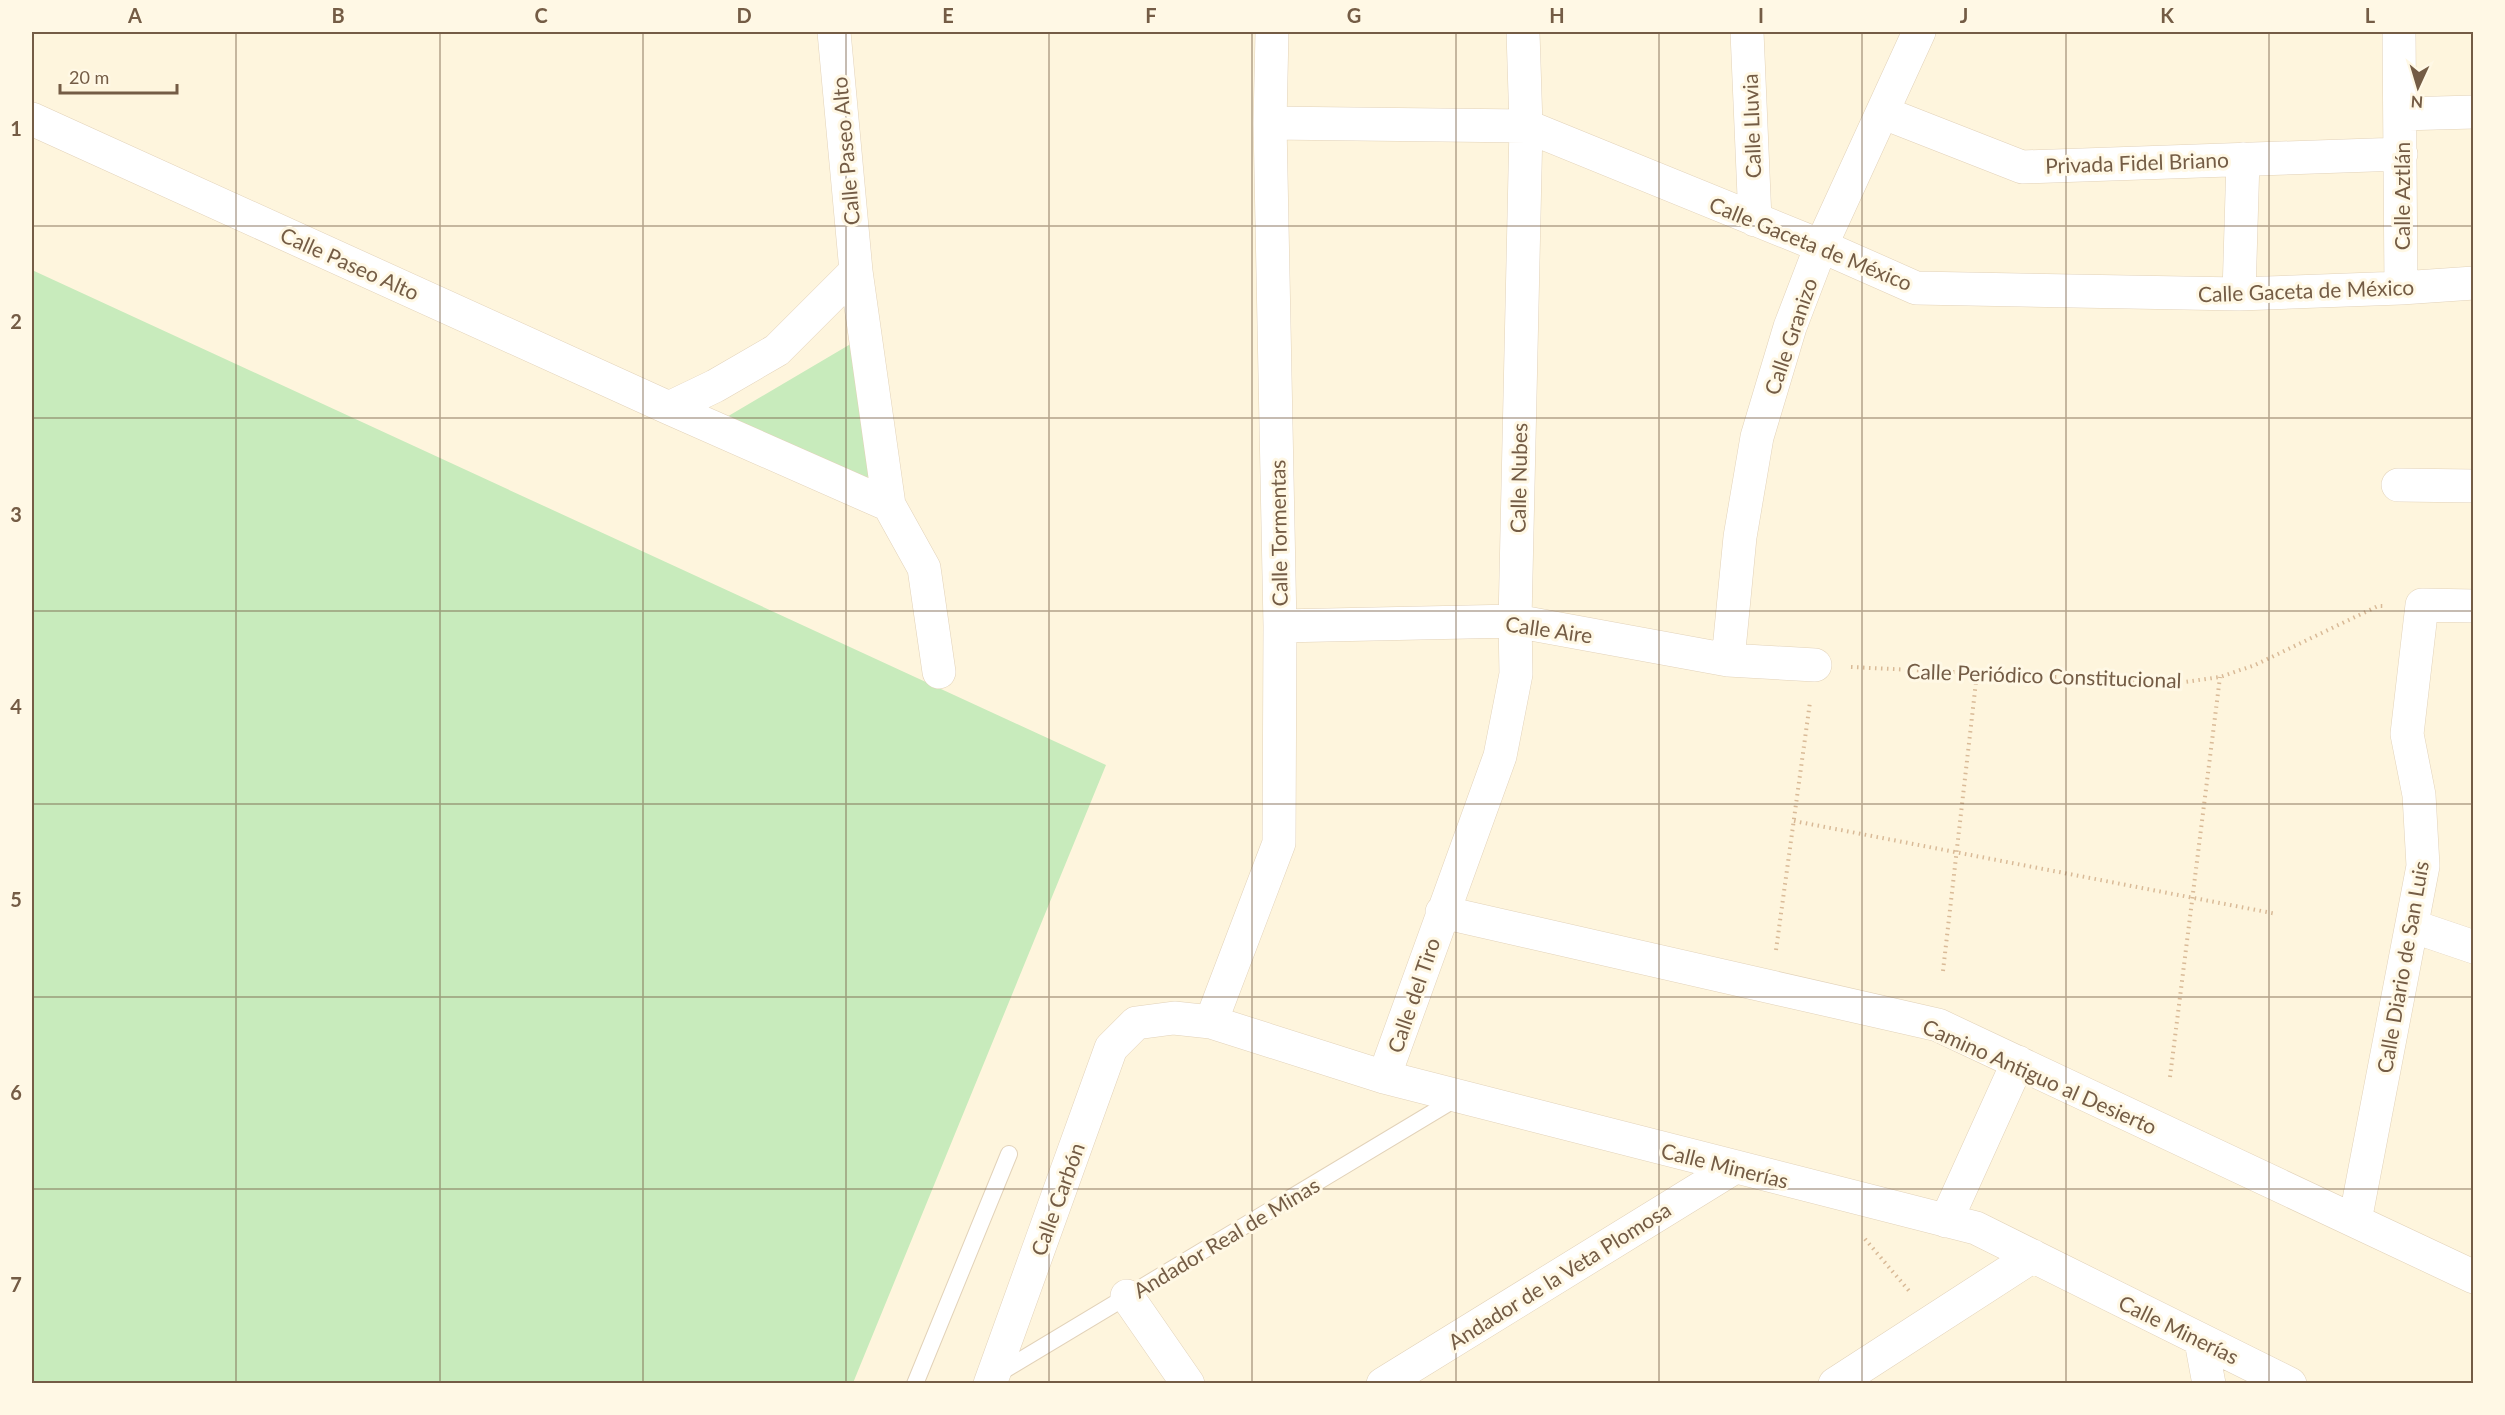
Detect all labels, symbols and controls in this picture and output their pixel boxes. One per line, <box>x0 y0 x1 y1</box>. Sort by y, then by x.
text: A <box>127 3 142 27</box>
text: B <box>331 3 345 27</box>
text: C <box>534 3 548 27</box>
text: D <box>736 3 752 27</box>
text: E <box>942 3 954 27</box>
text: F <box>1145 3 1157 27</box>
text: G <box>1347 3 1361 27</box>
text: H <box>1549 3 1565 27</box>
text: I <box>1758 3 1764 27</box>
text: J <box>1960 3 1968 27</box>
text: K <box>2160 3 2174 27</box>
text: L <box>2365 3 2376 27</box>
scale bar <box>60 57 177 95</box>
north arrow <box>2388 57 2448 117</box>
text: 20 m <box>69 66 109 88</box>
street label: Calle Lluvia <box>1737 73 1765 179</box>
street label: Calle Paseo Alto <box>826 76 864 226</box>
text: N <box>2410 93 2424 112</box>
text: 1 <box>10 116 22 140</box>
street label: Calle Aztlán <box>2389 142 2414 250</box>
street label: Privada Fidel Briano <box>2045 146 2229 178</box>
street label: Calle Gaceta de México <box>1706 191 1916 295</box>
street label: Calle Paseo Alto <box>277 221 423 305</box>
street label: Calle Granizo <box>1758 274 1822 398</box>
street label: Calle Gaceta de México <box>2197 274 2415 306</box>
text: 2 <box>10 309 22 333</box>
street label: Calle Nubes <box>1505 423 1531 533</box>
street label: Calle Tormentas <box>1264 459 1292 607</box>
text: 3 <box>10 502 22 526</box>
street label: Calle Aire <box>1504 611 1594 647</box>
street label: Calle Periódico Constitucional <box>1906 658 2182 692</box>
text: 4 <box>10 694 22 718</box>
street label: Calle Diario de San Luis <box>2371 859 2433 1075</box>
text: 5 <box>10 887 22 911</box>
street label: Calle del Tiro <box>1382 934 1444 1056</box>
street label: Camino Antiguo al Desierto <box>1919 1013 2161 1139</box>
text: 6 <box>10 1080 22 1104</box>
street label: Calle Minerías <box>1659 1137 1791 1193</box>
street label: Calle Carbón <box>1025 1139 1089 1259</box>
street label: Andador Real de Minas <box>1128 1172 1324 1302</box>
street label: Andador de la Veta Plomosa <box>1443 1196 1675 1354</box>
text: 7 <box>10 1272 22 1296</box>
street label: Calle Minerías <box>2115 1289 2243 1369</box>

